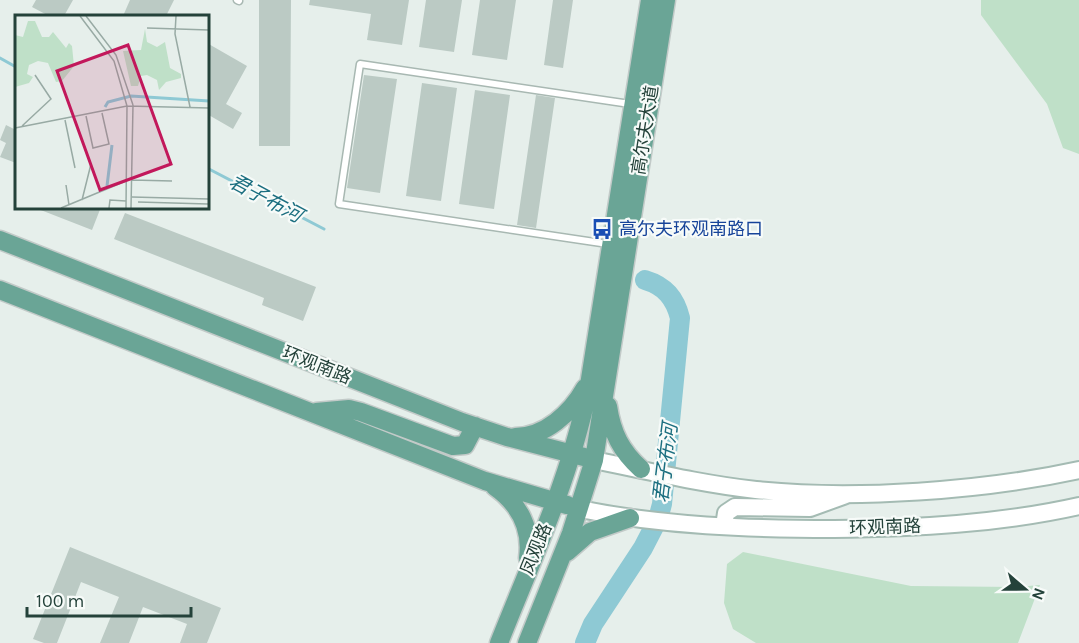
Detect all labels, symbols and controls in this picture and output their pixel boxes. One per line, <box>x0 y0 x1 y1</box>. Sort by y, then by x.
inset map <box>15 15 208 208</box>
street label: 高尔夫大道 <box>627 84 663 176</box>
water label: 君子布河 <box>225 170 310 229</box>
bus stop icon: 高尔夫环观南路口 <box>590 217 614 241</box>
place label: 高尔夫环观南路口 <box>619 218 763 240</box>
street label: 环观南路 <box>280 341 354 389</box>
water label: 君子布河 <box>649 418 682 504</box>
street label: 环观南路 <box>849 515 921 539</box>
street label: 凤观路 <box>516 520 556 578</box>
north arrow <box>995 559 1055 619</box>
scale bar <box>27 580 190 618</box>
text: N <box>1028 585 1050 603</box>
text: 100 m <box>36 590 84 612</box>

